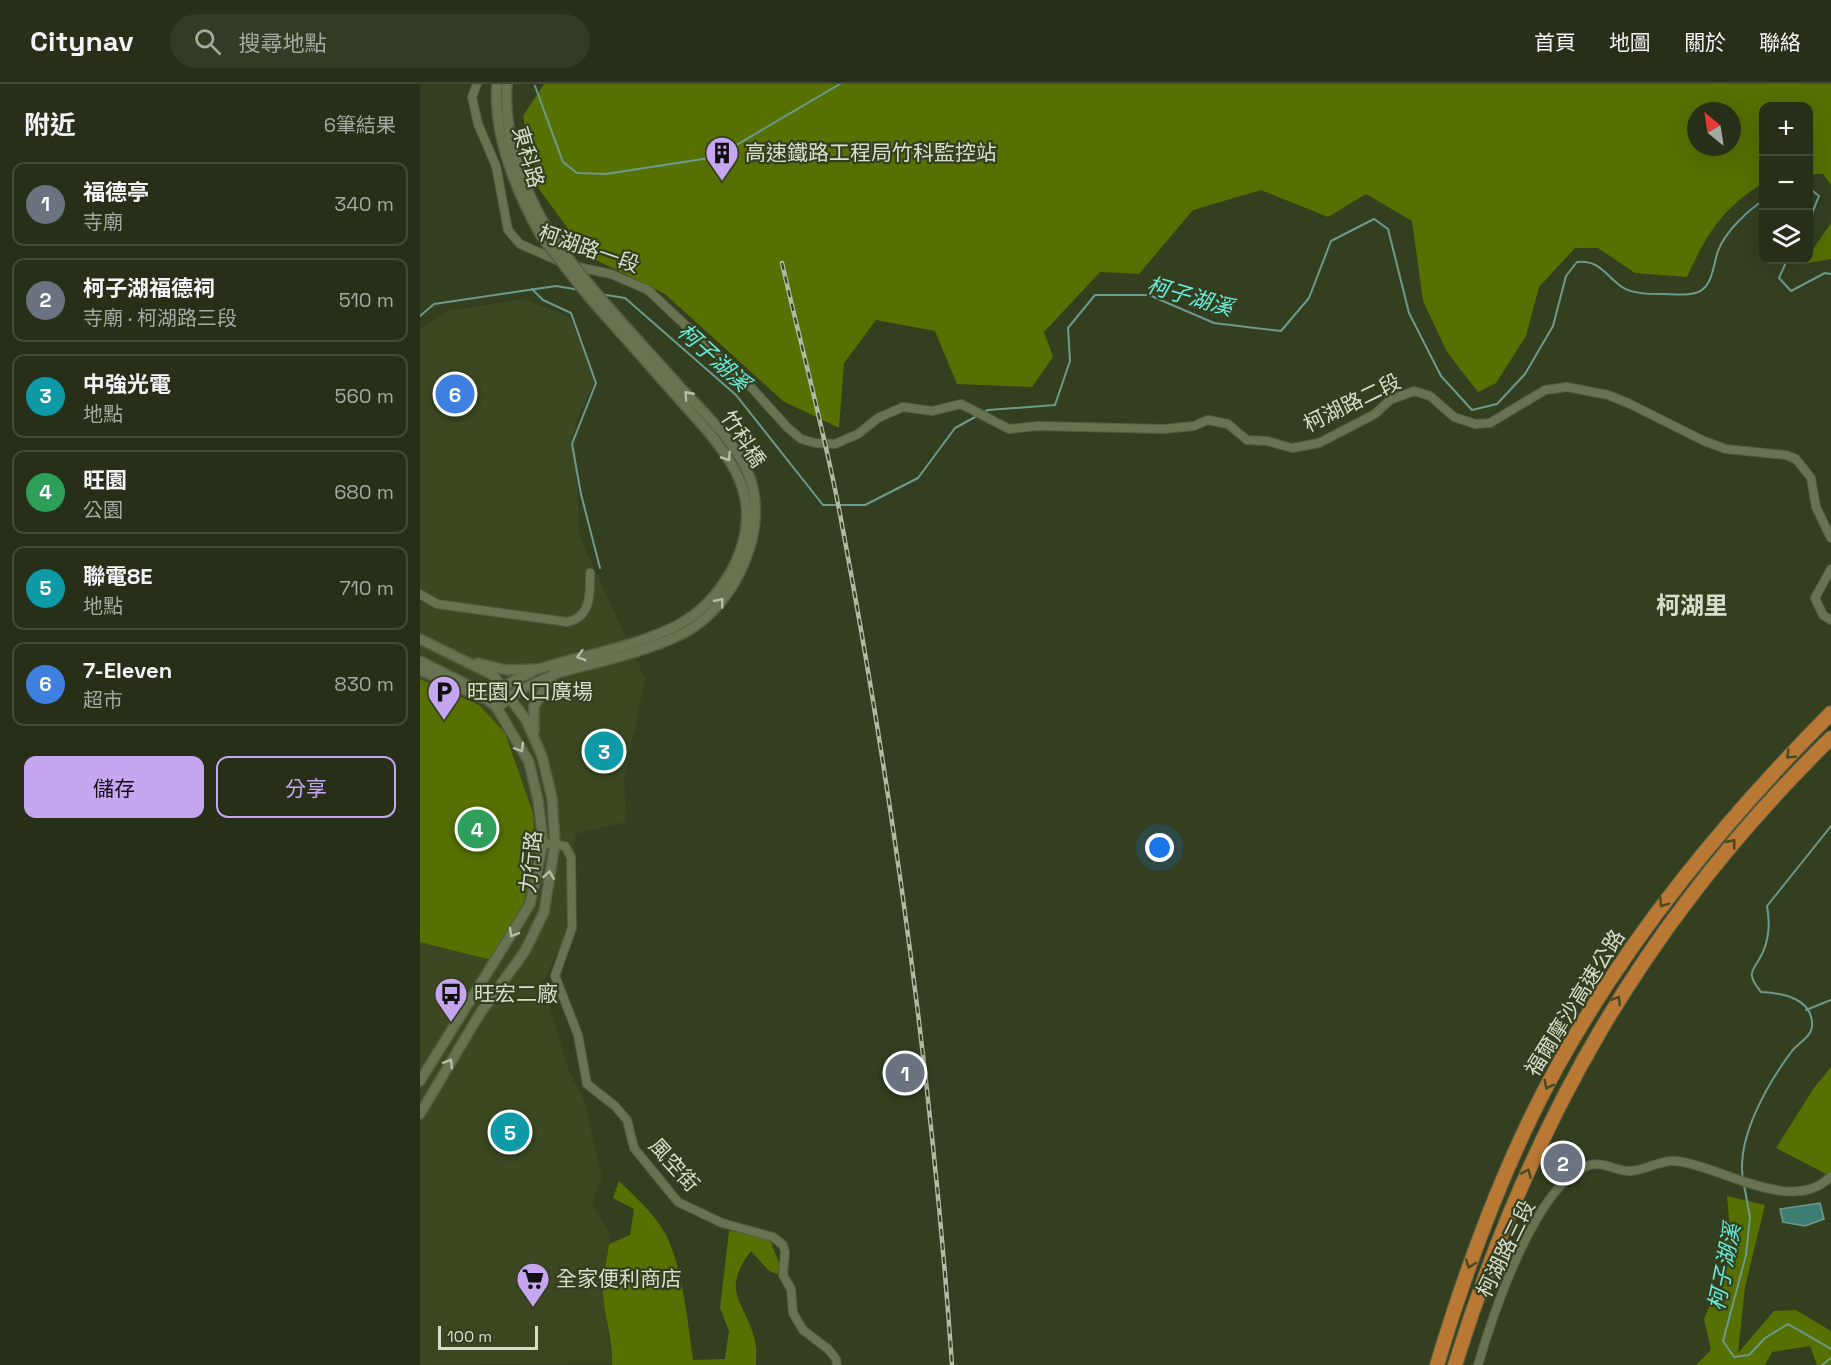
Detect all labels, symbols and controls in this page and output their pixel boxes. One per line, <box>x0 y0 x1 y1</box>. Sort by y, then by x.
search box <box>170 14 590 68</box>
text: Citynav <box>30 23 134 59</box>
icon: search <box>191 25 224 58</box>
text: 搜尋地點 <box>239 29 327 57</box>
text: 首頁 <box>1534 29 1576 56</box>
text: 地圖 <box>1609 29 1651 56</box>
text: 關於 <box>1684 29 1726 56</box>
text: 聯絡 <box>1759 29 1801 56</box>
north arrow <box>1687 102 1741 156</box>
map controls <box>1759 102 1813 264</box>
button: + <box>1759 102 1813 156</box>
text: 附近 <box>24 108 76 142</box>
text: 6筆結果 <box>324 112 396 138</box>
street label: 東科路 <box>507 123 550 191</box>
building icon: 高速鐵路工程局竹科監控站 <box>704 135 740 182</box>
place label: 高速鐵路工程局竹科監控站 <box>745 139 997 166</box>
button: − <box>1759 156 1813 210</box>
text: 福德亭 <box>83 178 149 206</box>
text: 1 <box>41 191 50 217</box>
text: 340 m <box>334 191 394 217</box>
text: 寺廟 <box>83 209 123 235</box>
button: layers <box>1759 210 1813 264</box>
street label: 柯湖路一段 <box>535 219 643 278</box>
water label: 柯子湖溪 <box>1144 270 1239 322</box>
text: 柯子湖福德祠 <box>83 274 215 302</box>
text: 2 <box>40 287 51 313</box>
text: 510 m <box>339 287 394 313</box>
text: 寺廟 · 柯湖路三段 <box>83 305 237 331</box>
water label: 柯子湖溪 <box>672 317 758 399</box>
street label: 柯湖路二段 <box>1299 367 1405 438</box>
text: 中強光電 <box>83 370 171 398</box>
pin: 6 <box>435 372 474 416</box>
text: 3 <box>39 383 52 409</box>
text: 560 m <box>335 383 394 409</box>
one-way arrow <box>685 392 696 403</box>
text: 地點 <box>83 401 123 427</box>
street label: 竹科橋 <box>715 405 772 472</box>
one-way arrow <box>719 451 731 461</box>
text: 旺園 <box>83 466 127 494</box>
text: 4 <box>39 479 52 505</box>
text: 680 m <box>334 479 394 505</box>
text: 公園 <box>83 497 123 523</box>
text: 聯電8E <box>83 562 152 590</box>
text: 5 <box>40 575 52 601</box>
text: 710 m <box>339 575 394 601</box>
district label: 柯湖里 <box>1656 590 1728 621</box>
text: 地點 <box>83 593 123 619</box>
one-way arrow <box>712 598 723 609</box>
one-way arrow <box>576 649 586 662</box>
text: 7-Eleven <box>83 656 172 684</box>
text: 6 <box>39 671 52 697</box>
text: 830 m <box>334 671 394 697</box>
parking icon: 旺園入口廣場 <box>426 674 462 721</box>
place label: 旺園入口廣場 <box>467 678 593 705</box>
text: 超市 <box>83 687 123 713</box>
pin: 3 <box>584 728 624 774</box>
one-way arrow <box>513 742 525 752</box>
one-way arrow <box>1786 747 1797 758</box>
button: 儲存 <box>24 756 204 818</box>
button: 分享 <box>216 756 396 818</box>
pin: 4 <box>458 806 496 852</box>
street label: 力行路 <box>514 829 547 895</box>
your location <box>1145 833 1174 862</box>
one-way arrow <box>1725 839 1736 850</box>
one-way arrow <box>543 871 555 880</box>
one-way arrow <box>1659 896 1670 907</box>
street label: 福爾摩沙高速公路 <box>1519 924 1631 1081</box>
one-way arrow <box>509 927 520 937</box>
bus stop icon: 旺宏二廠 <box>433 976 469 1023</box>
place label: 旺宏二廠 <box>474 980 558 1007</box>
one-way arrow <box>1610 996 1622 1006</box>
pin: 1 <box>886 1050 924 1096</box>
one-way arrow <box>442 1059 454 1069</box>
one-way arrow <box>1544 1079 1555 1089</box>
pin: 5 <box>490 1110 530 1154</box>
street label: 風空街 <box>643 1132 705 1197</box>
pin: 2 <box>1544 1140 1582 1186</box>
one-way arrow <box>1519 1168 1531 1179</box>
street label: 柯湖路三段 <box>1470 1196 1541 1302</box>
water label: 柯子湖溪 <box>1702 1218 1747 1313</box>
one-way arrow <box>1465 1258 1478 1269</box>
supermarket icon: 全家便利商店 <box>515 1261 551 1308</box>
place label: 全家便利商店 <box>556 1265 682 1292</box>
scale bar <box>438 1323 538 1350</box>
text: 100 m <box>447 1326 492 1347</box>

